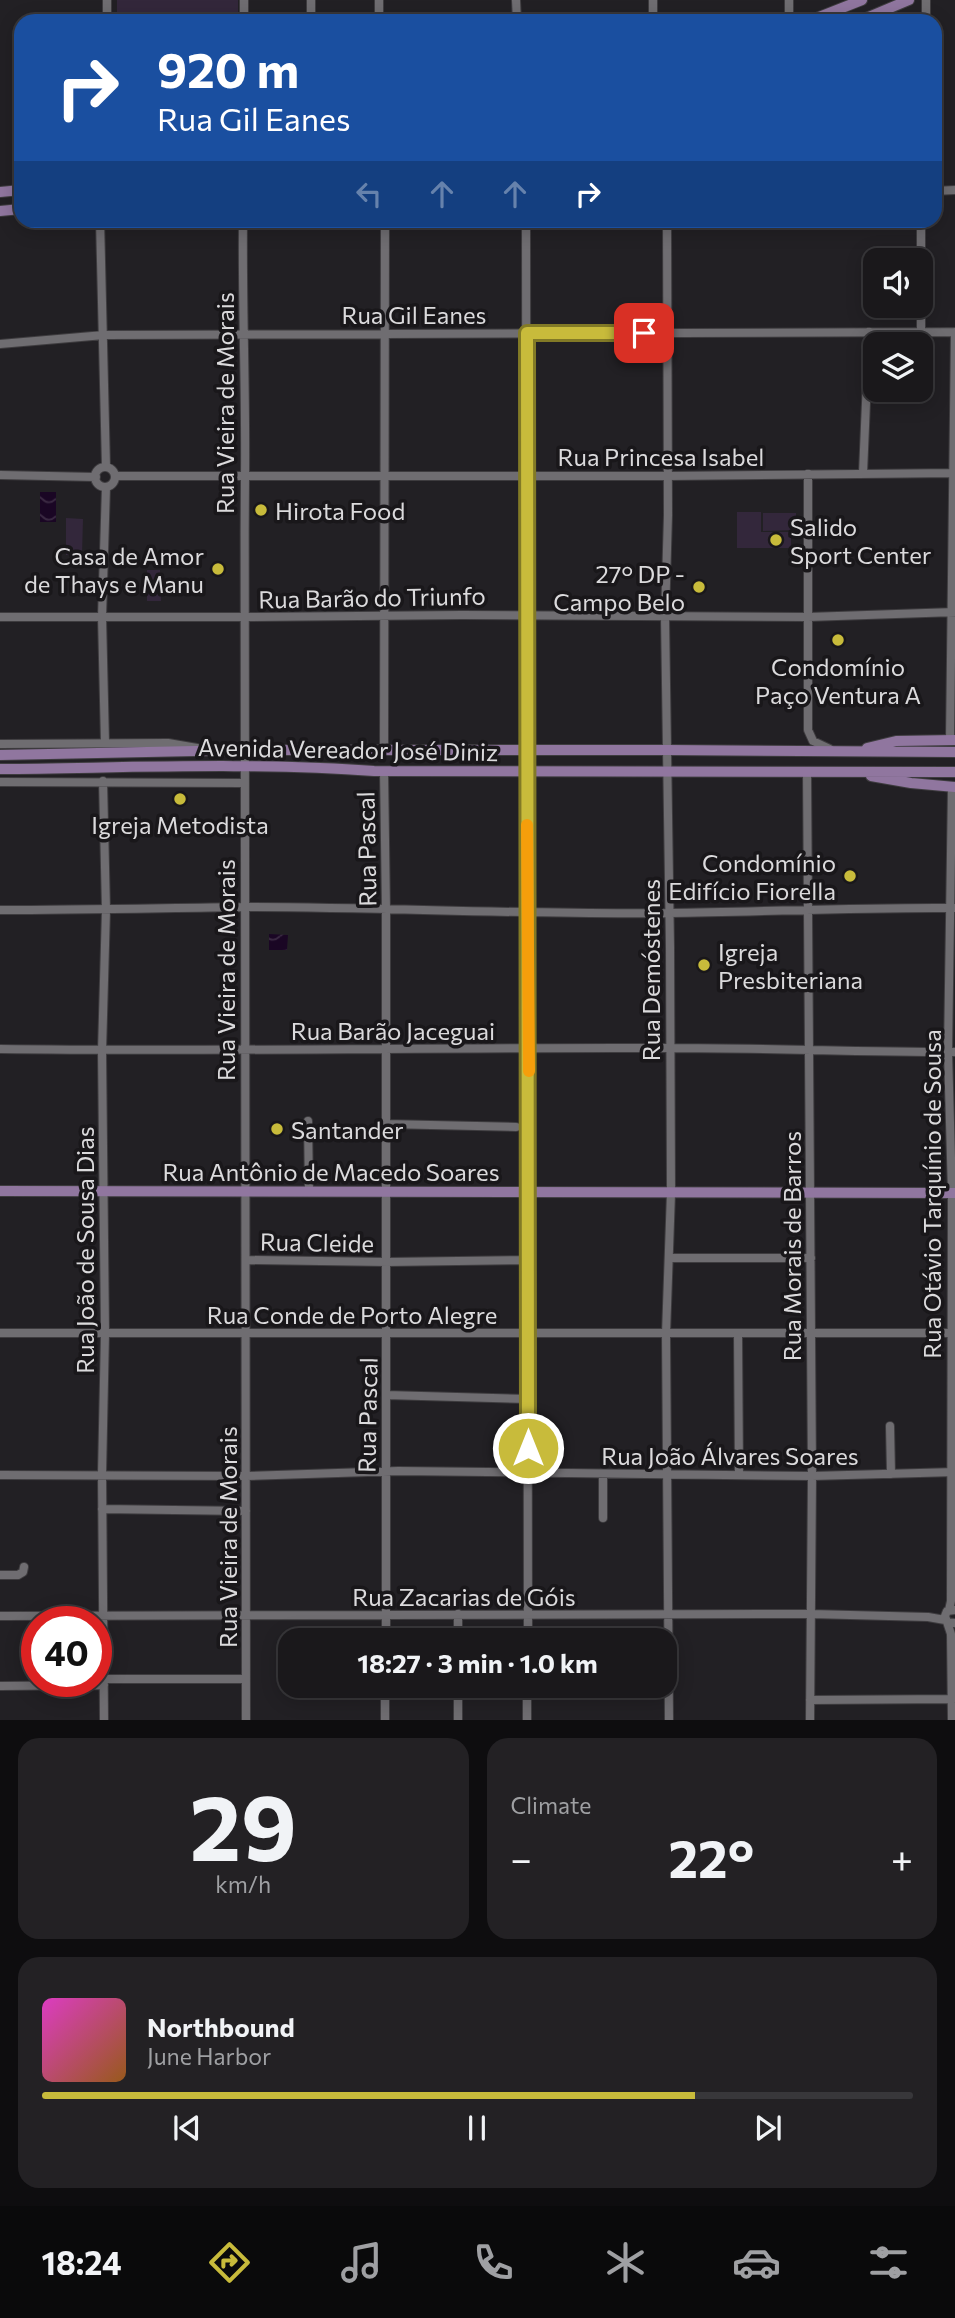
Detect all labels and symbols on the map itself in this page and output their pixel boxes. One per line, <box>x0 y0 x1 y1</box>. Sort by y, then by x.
street label: Rua Vieira de Morais <box>210 292 239 514</box>
street label: Rua Gil Eanes <box>341 300 487 329</box>
pin <box>614 303 674 363</box>
street label: Rua Princesa Isabel <box>558 442 764 471</box>
place label: Hirota Food <box>275 496 405 525</box>
marker: Hirota Food <box>253 502 269 518</box>
place label: Salido Sport Center <box>790 512 932 569</box>
marker: Salido Sport Center <box>768 532 784 548</box>
place label: Casa de Amor de Thays e Manu <box>24 541 204 598</box>
place label: 27° DP - Campo Belo <box>553 559 685 616</box>
marker: Casa de Amor de Thays e Manu <box>210 561 226 577</box>
marker: 27° DP - Campo Belo <box>691 579 707 595</box>
street label: Rua Barão do Triunfo <box>258 581 486 613</box>
marker: Condomínio Paço Ventura A <box>830 632 846 648</box>
place label: Condomínio Paço Ventura A <box>755 652 921 709</box>
street label: Avenida Vereador José Diniz <box>198 732 498 766</box>
marker: Igreja Metodista <box>172 791 188 807</box>
street label: Rua Pascal <box>350 791 382 907</box>
place label: Igreja Metodista <box>91 810 269 839</box>
place label: Condomínio Edifício Fiorella <box>668 848 836 905</box>
street label: Rua Vieira de Morais <box>211 859 240 1081</box>
marker: Condomínio Edifício Fiorella <box>842 868 858 884</box>
street label: Rua Demóstenes <box>636 879 665 1061</box>
place label: Igreja Presbiteriana <box>718 937 863 994</box>
marker: Igreja Presbiteriana <box>696 957 712 973</box>
street label: Rua Barão Jaceguai <box>291 1016 495 1045</box>
street label: Rua Otávio Tarquínio de Sousa <box>917 1029 946 1359</box>
place label: Santander <box>291 1115 404 1144</box>
marker: Santander <box>269 1121 285 1137</box>
street label: Rua João de Sousa Dias <box>70 1126 99 1374</box>
street label: Rua Morais de Barros <box>777 1131 806 1361</box>
street label: Rua Antônio de Macedo Soares <box>162 1157 500 1186</box>
street label: Rua Cleide <box>260 1227 374 1257</box>
street label: Rua Conde de Porto Alegre <box>207 1300 497 1329</box>
street label: Rua Pascal <box>351 1357 383 1473</box>
position arrow <box>491 1411 565 1485</box>
street label: Rua Vieira de Morais <box>213 1426 242 1648</box>
street label: Rua João Álvares Soares <box>601 1441 859 1470</box>
street label: Rua Zacarias de Góis <box>352 1582 576 1611</box>
speed limit sign: 40 <box>21 1606 112 1697</box>

